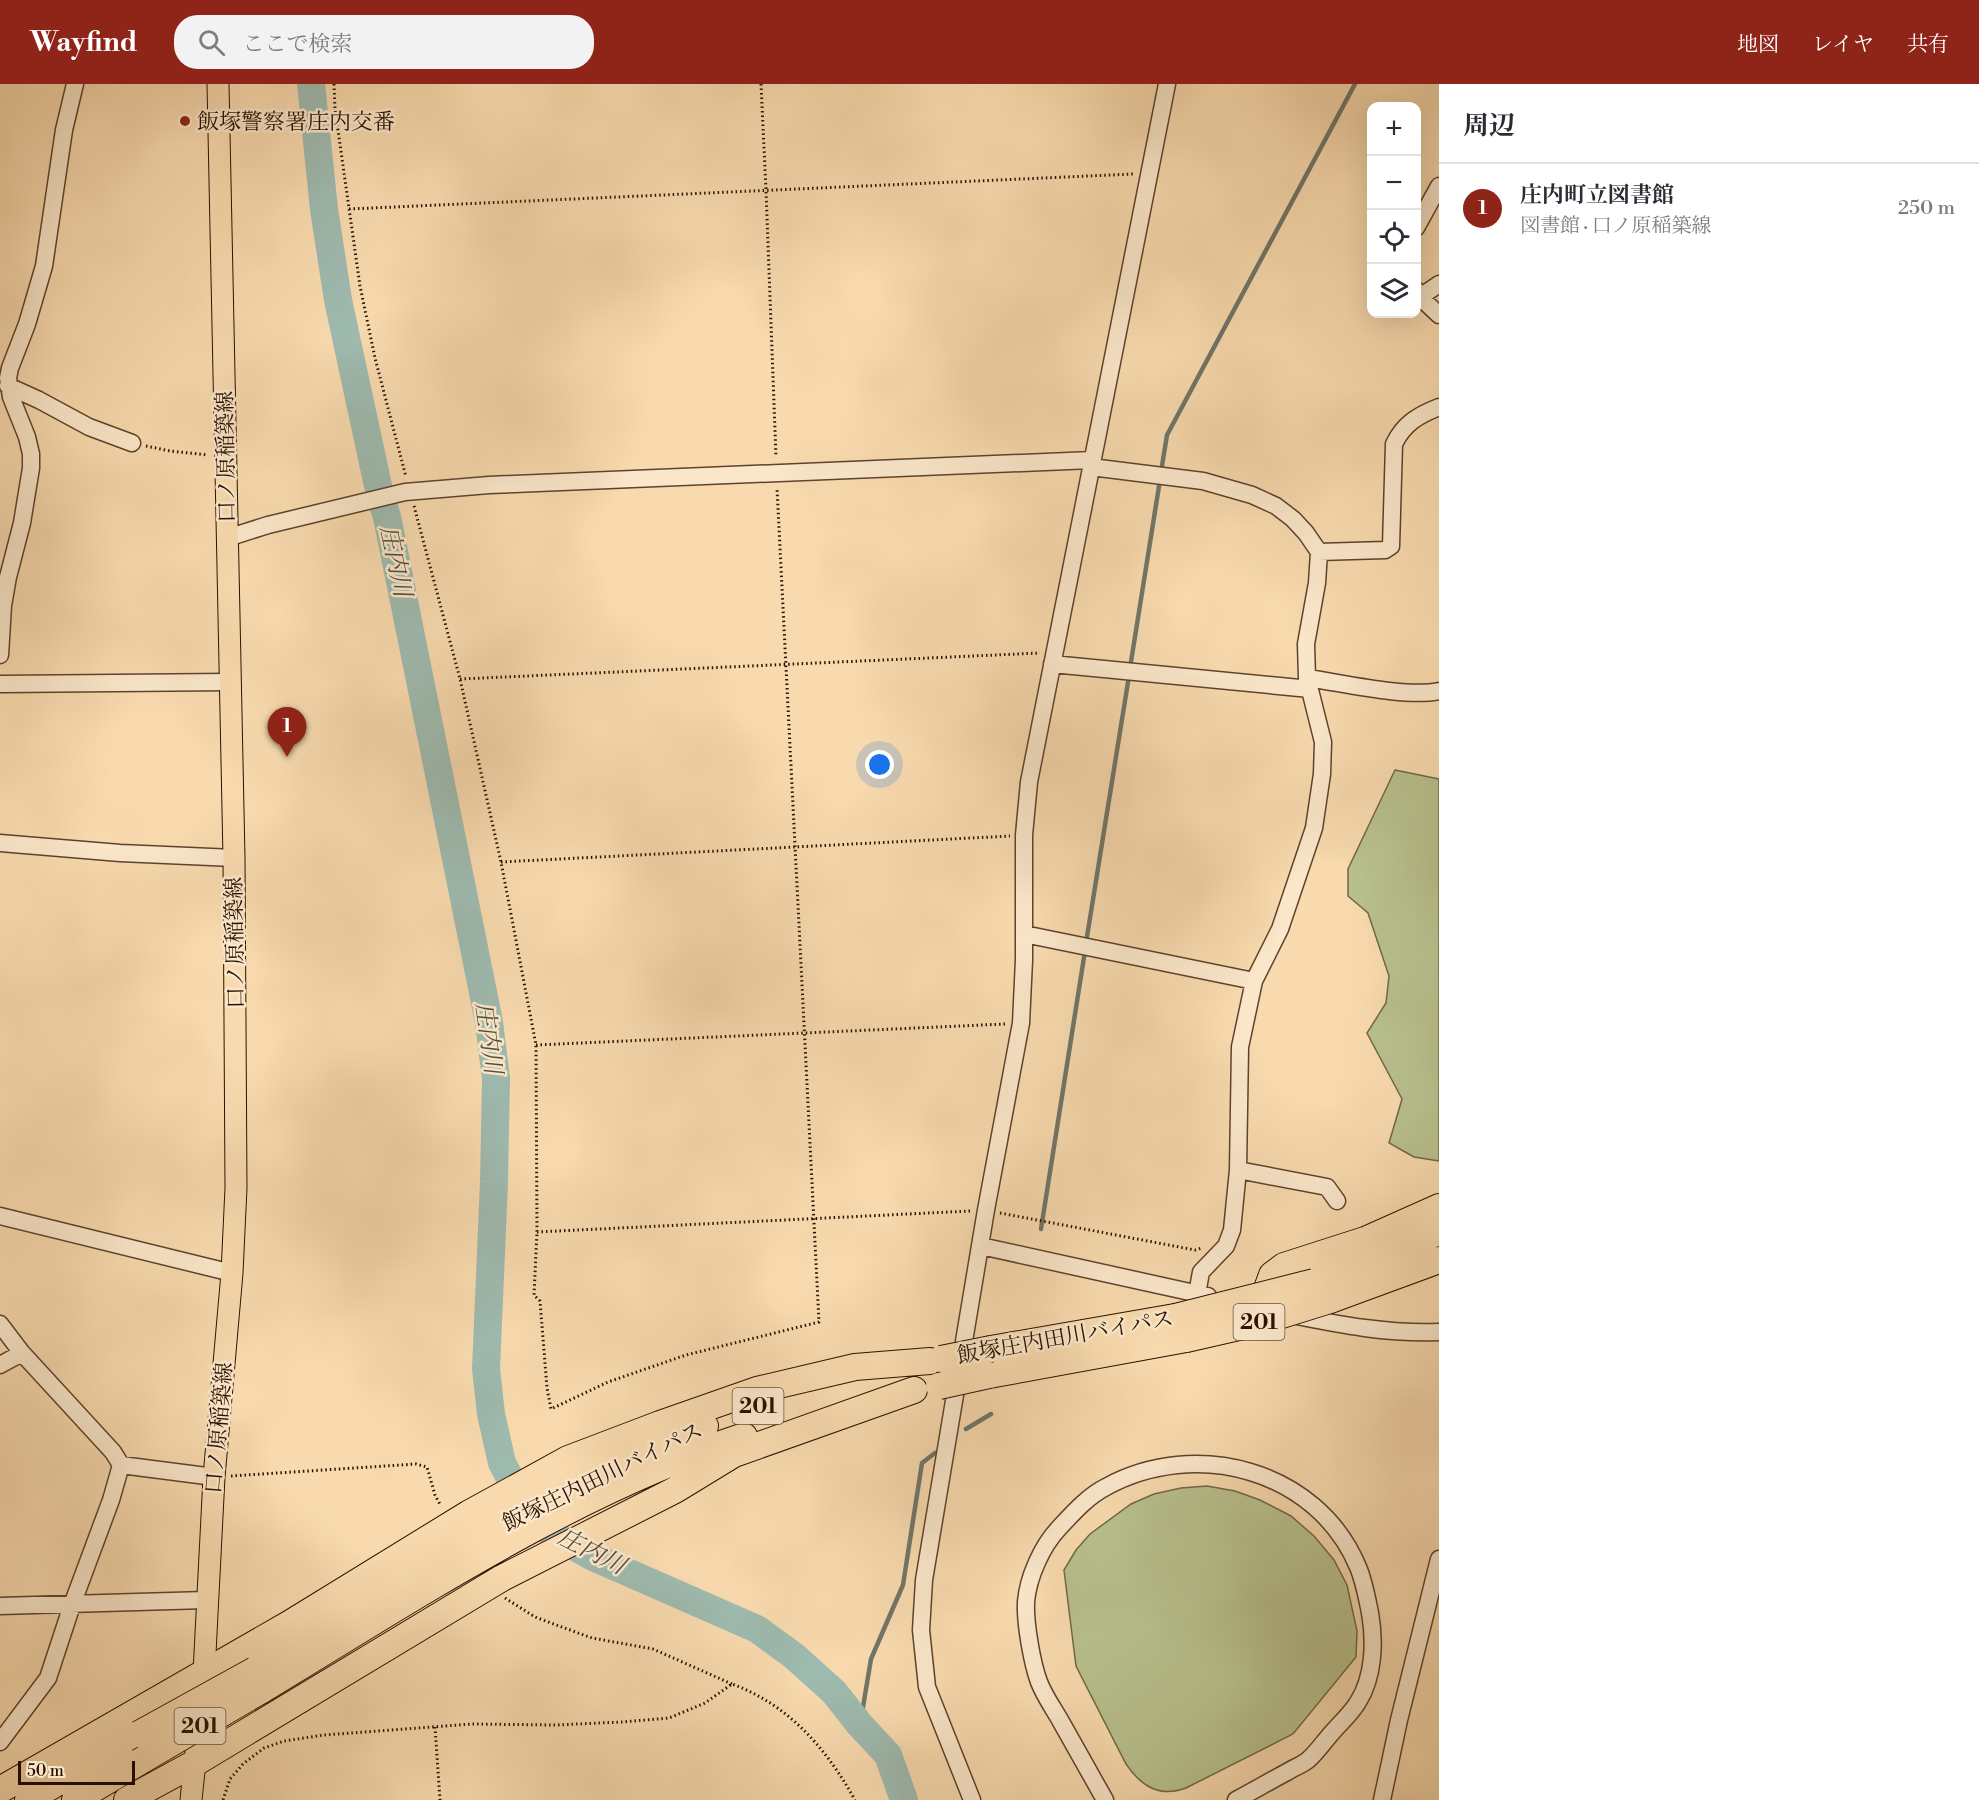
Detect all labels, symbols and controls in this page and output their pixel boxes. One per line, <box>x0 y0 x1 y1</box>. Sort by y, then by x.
search box <box>174 15 594 69</box>
text: Wayfind <box>30 25 138 60</box>
icon: search <box>195 26 228 59</box>
text: ここで検索 <box>243 31 353 58</box>
text: 地図 <box>1737 32 1779 58</box>
text: レイヤ <box>1812 32 1874 58</box>
text: 共有 <box>1907 32 1949 58</box>
map controls <box>1367 102 1421 318</box>
button: + <box>1367 102 1421 156</box>
place label: 飯塚警察署庄内交番 <box>197 109 395 136</box>
text: 周辺 <box>1463 110 1515 142</box>
marker: 飯塚警察署庄内交番 <box>178 114 192 128</box>
button: − <box>1367 156 1421 210</box>
text: 庄内町立図書館 <box>1520 182 1674 209</box>
text: 1 <box>1478 196 1487 221</box>
text: 250 m <box>1898 196 1955 221</box>
button: locate <box>1367 210 1421 264</box>
text: 図書館 · 口ノ原稲築線 <box>1520 214 1712 239</box>
button: layers <box>1367 264 1421 318</box>
street label: 口ノ原稲築線 <box>212 391 241 523</box>
water label: 庄内川 <box>373 523 418 602</box>
pin: 1 <box>268 708 306 757</box>
your location <box>865 750 894 779</box>
street label: 口ノ原稲築線 <box>221 877 250 1009</box>
water label: 庄内川 <box>468 1000 508 1079</box>
road number: 201 <box>1234 1304 1284 1340</box>
street label: 飯塚庄内田川バイパス <box>955 1305 1176 1370</box>
street label: 口ノ原稲築線 <box>200 1361 239 1495</box>
road number: 201 <box>732 1388 783 1424</box>
street label: 飯塚庄内田川バイパス <box>498 1417 707 1538</box>
water label: 庄内川 <box>553 1522 633 1583</box>
road number: 201 <box>174 1708 226 1744</box>
scale bar <box>18 1758 135 1786</box>
text: 50 m <box>27 1761 64 1781</box>

